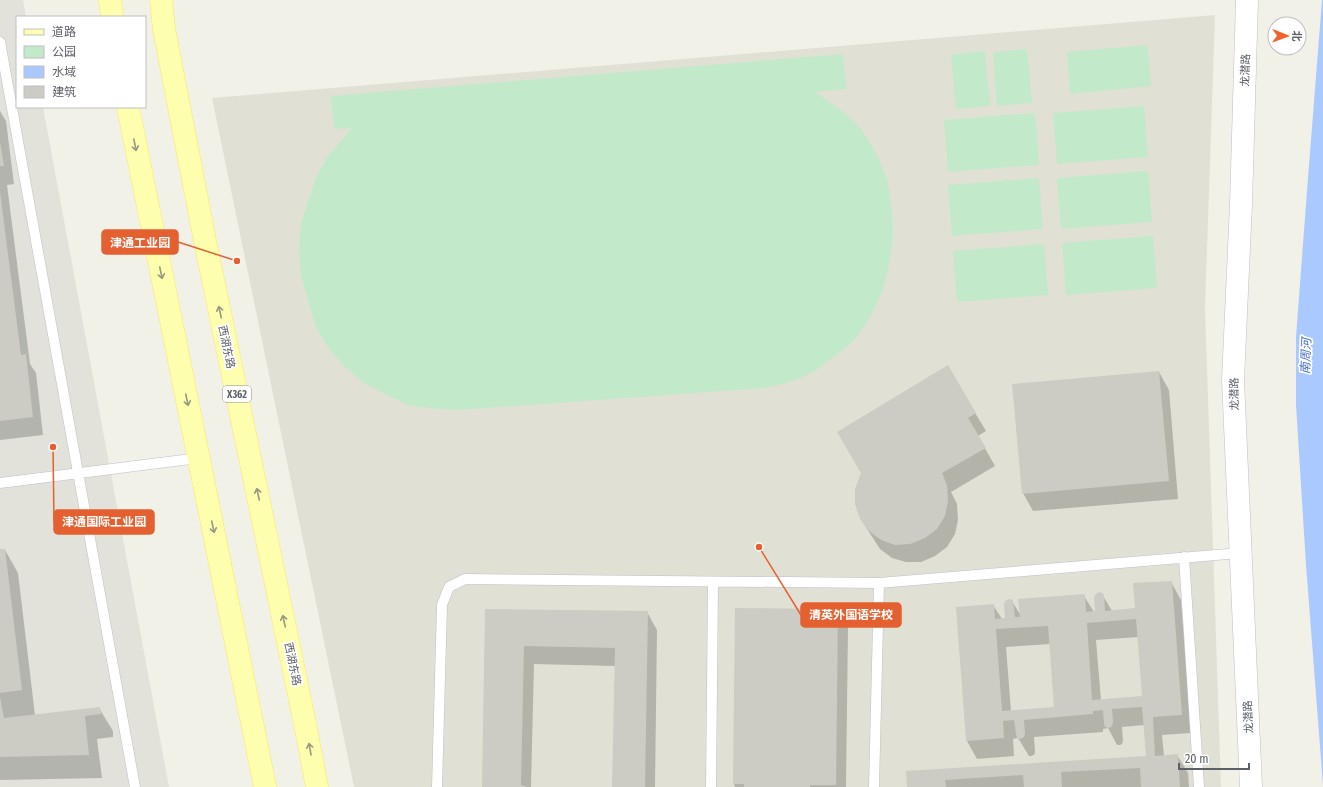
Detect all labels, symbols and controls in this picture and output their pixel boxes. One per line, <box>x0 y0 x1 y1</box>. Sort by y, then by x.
legend <box>16 16 146 108</box>
north arrow <box>1267 16 1307 56</box>
text: 道路 <box>52 25 76 39</box>
text: 北 <box>1290 31 1303 42</box>
text: 公园 <box>52 45 76 59</box>
street label: 龙潜路 <box>1238 53 1253 87</box>
text: 水域 <box>52 65 76 79</box>
text: 建筑 <box>52 85 76 99</box>
one-way arrow <box>132 138 140 151</box>
callout: 津通工业园 <box>102 230 178 254</box>
text: 津通工业园 <box>110 236 170 250</box>
one-way arrow <box>157 266 165 279</box>
one-way arrow <box>216 306 224 319</box>
street label: 西湖东路 <box>216 324 237 370</box>
water label: 南周河 <box>1298 336 1314 374</box>
street label: 龙潜路 <box>1228 377 1241 411</box>
road number: X362 <box>223 386 251 402</box>
one-way arrow <box>183 393 191 406</box>
one-way arrow <box>253 488 261 501</box>
callout: 津通国际工业园 <box>54 510 154 534</box>
text: 津通国际工业园 <box>62 515 146 529</box>
one-way arrow <box>209 521 217 534</box>
callout: 清英外国语学校 <box>801 603 901 627</box>
text: 清英外国语学校 <box>809 608 893 622</box>
one-way arrow <box>280 615 288 628</box>
street label: 西湖东路 <box>282 641 303 687</box>
street label: 龙潜路 <box>1241 700 1256 734</box>
one-way arrow <box>306 743 314 756</box>
scale bar <box>1179 745 1249 771</box>
text: 20 m <box>1185 752 1209 766</box>

